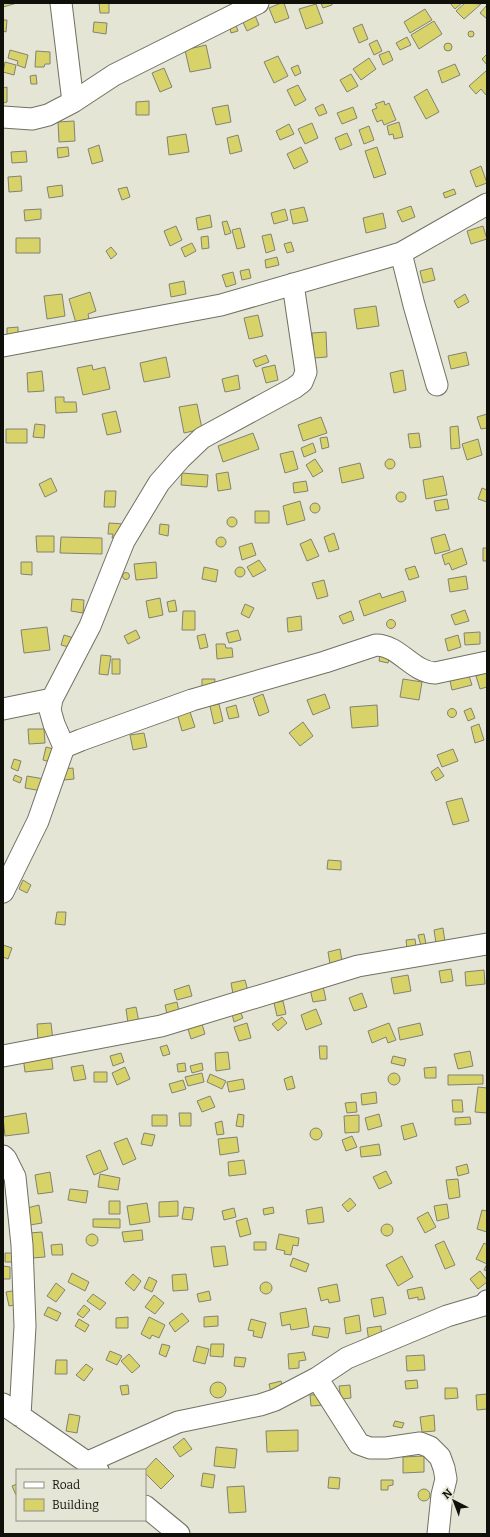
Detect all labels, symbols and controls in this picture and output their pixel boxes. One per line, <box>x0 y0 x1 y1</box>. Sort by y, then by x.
legend <box>16 1469 146 1521</box>
text: Road <box>52 1478 80 1492</box>
north arrow <box>434 1481 474 1521</box>
text: N <box>440 1486 456 1502</box>
text: Building <box>52 1498 99 1512</box>

